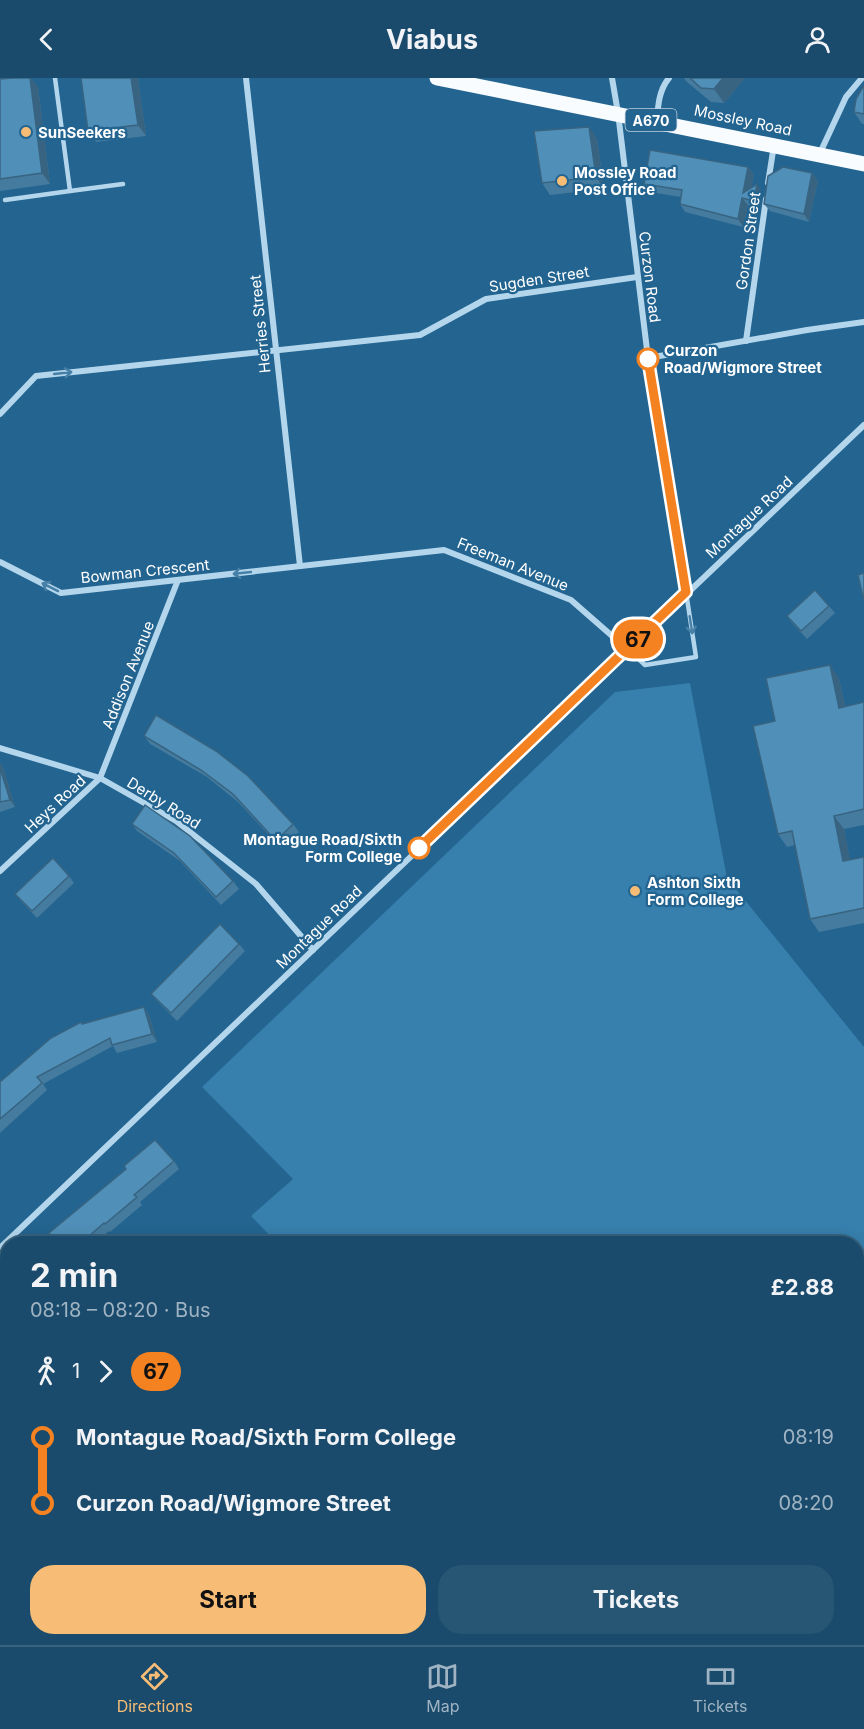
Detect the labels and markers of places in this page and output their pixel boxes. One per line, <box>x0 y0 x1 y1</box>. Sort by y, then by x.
place label: SunSeekers <box>38 123 126 142</box>
marker: SunSeekers <box>19 125 33 139</box>
place label: Mossley Road Post Office <box>574 163 676 199</box>
marker: Mossley Road Post Office <box>555 174 569 188</box>
place label: Curzon Road/Wigmore Street <box>664 341 822 377</box>
marker: Curzon Road/Wigmore Street <box>637 348 659 370</box>
place label: Montague Road/Sixth Form College <box>243 830 402 866</box>
marker: Montague Road/Sixth Form College <box>408 837 430 859</box>
place label: Ashton Sixth Form College <box>647 873 744 909</box>
marker: Ashton Sixth Form College <box>628 884 642 898</box>

